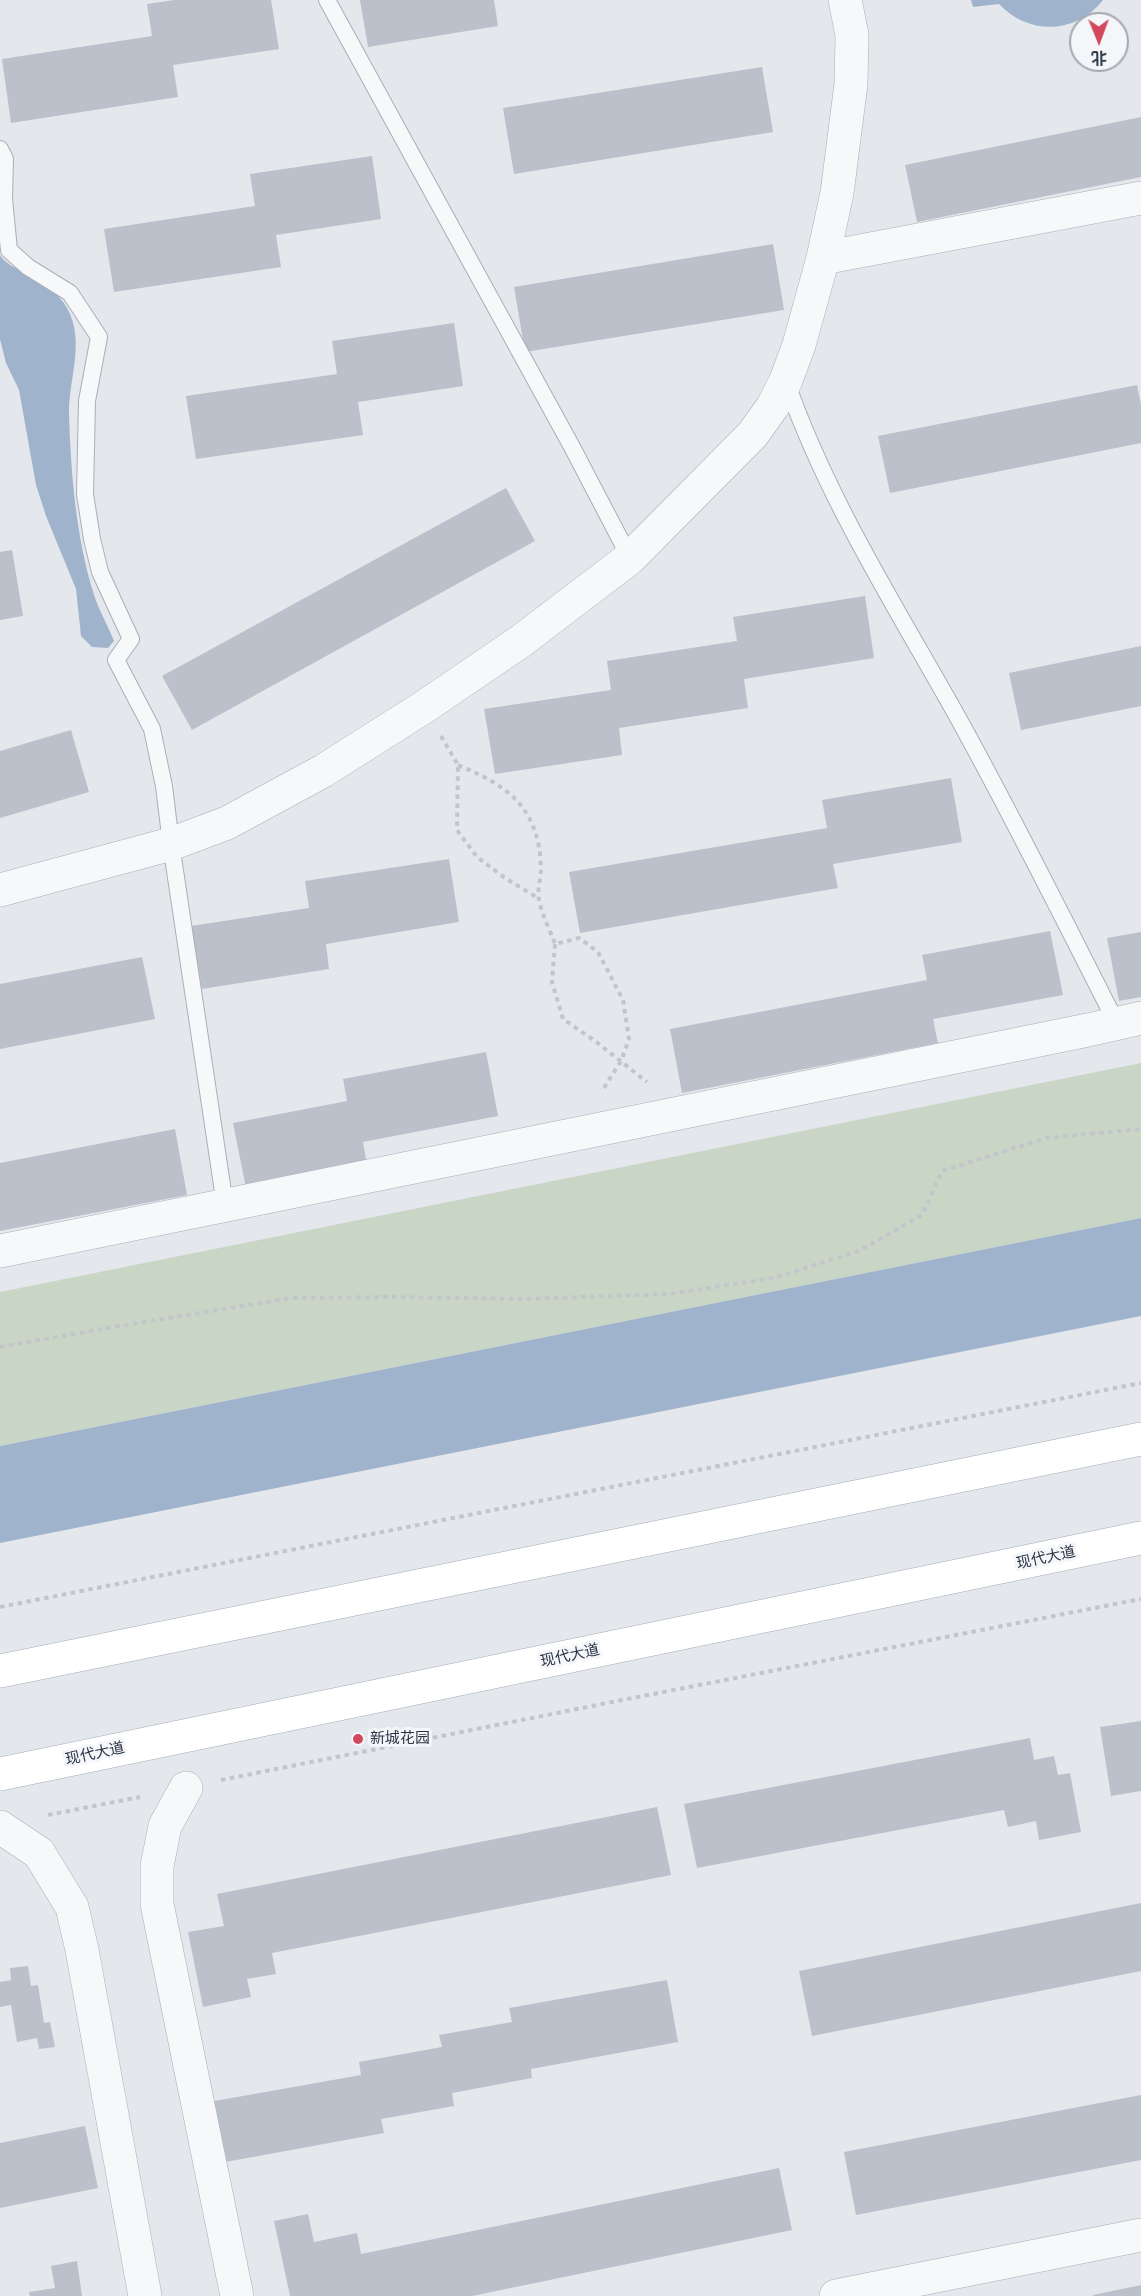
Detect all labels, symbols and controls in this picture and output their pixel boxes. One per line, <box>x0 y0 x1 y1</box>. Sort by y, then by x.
north arrow <box>1069 12 1129 72</box>
text: 北 <box>1091 48 1107 68</box>
street label: 现代大道 <box>1015 1543 1077 1573</box>
street label: 现代大道 <box>539 1641 601 1671</box>
place label: 新城花园 <box>370 1730 430 1748</box>
marker: 新城花园 <box>351 1732 365 1746</box>
street label: 现代大道 <box>64 1739 126 1769</box>

